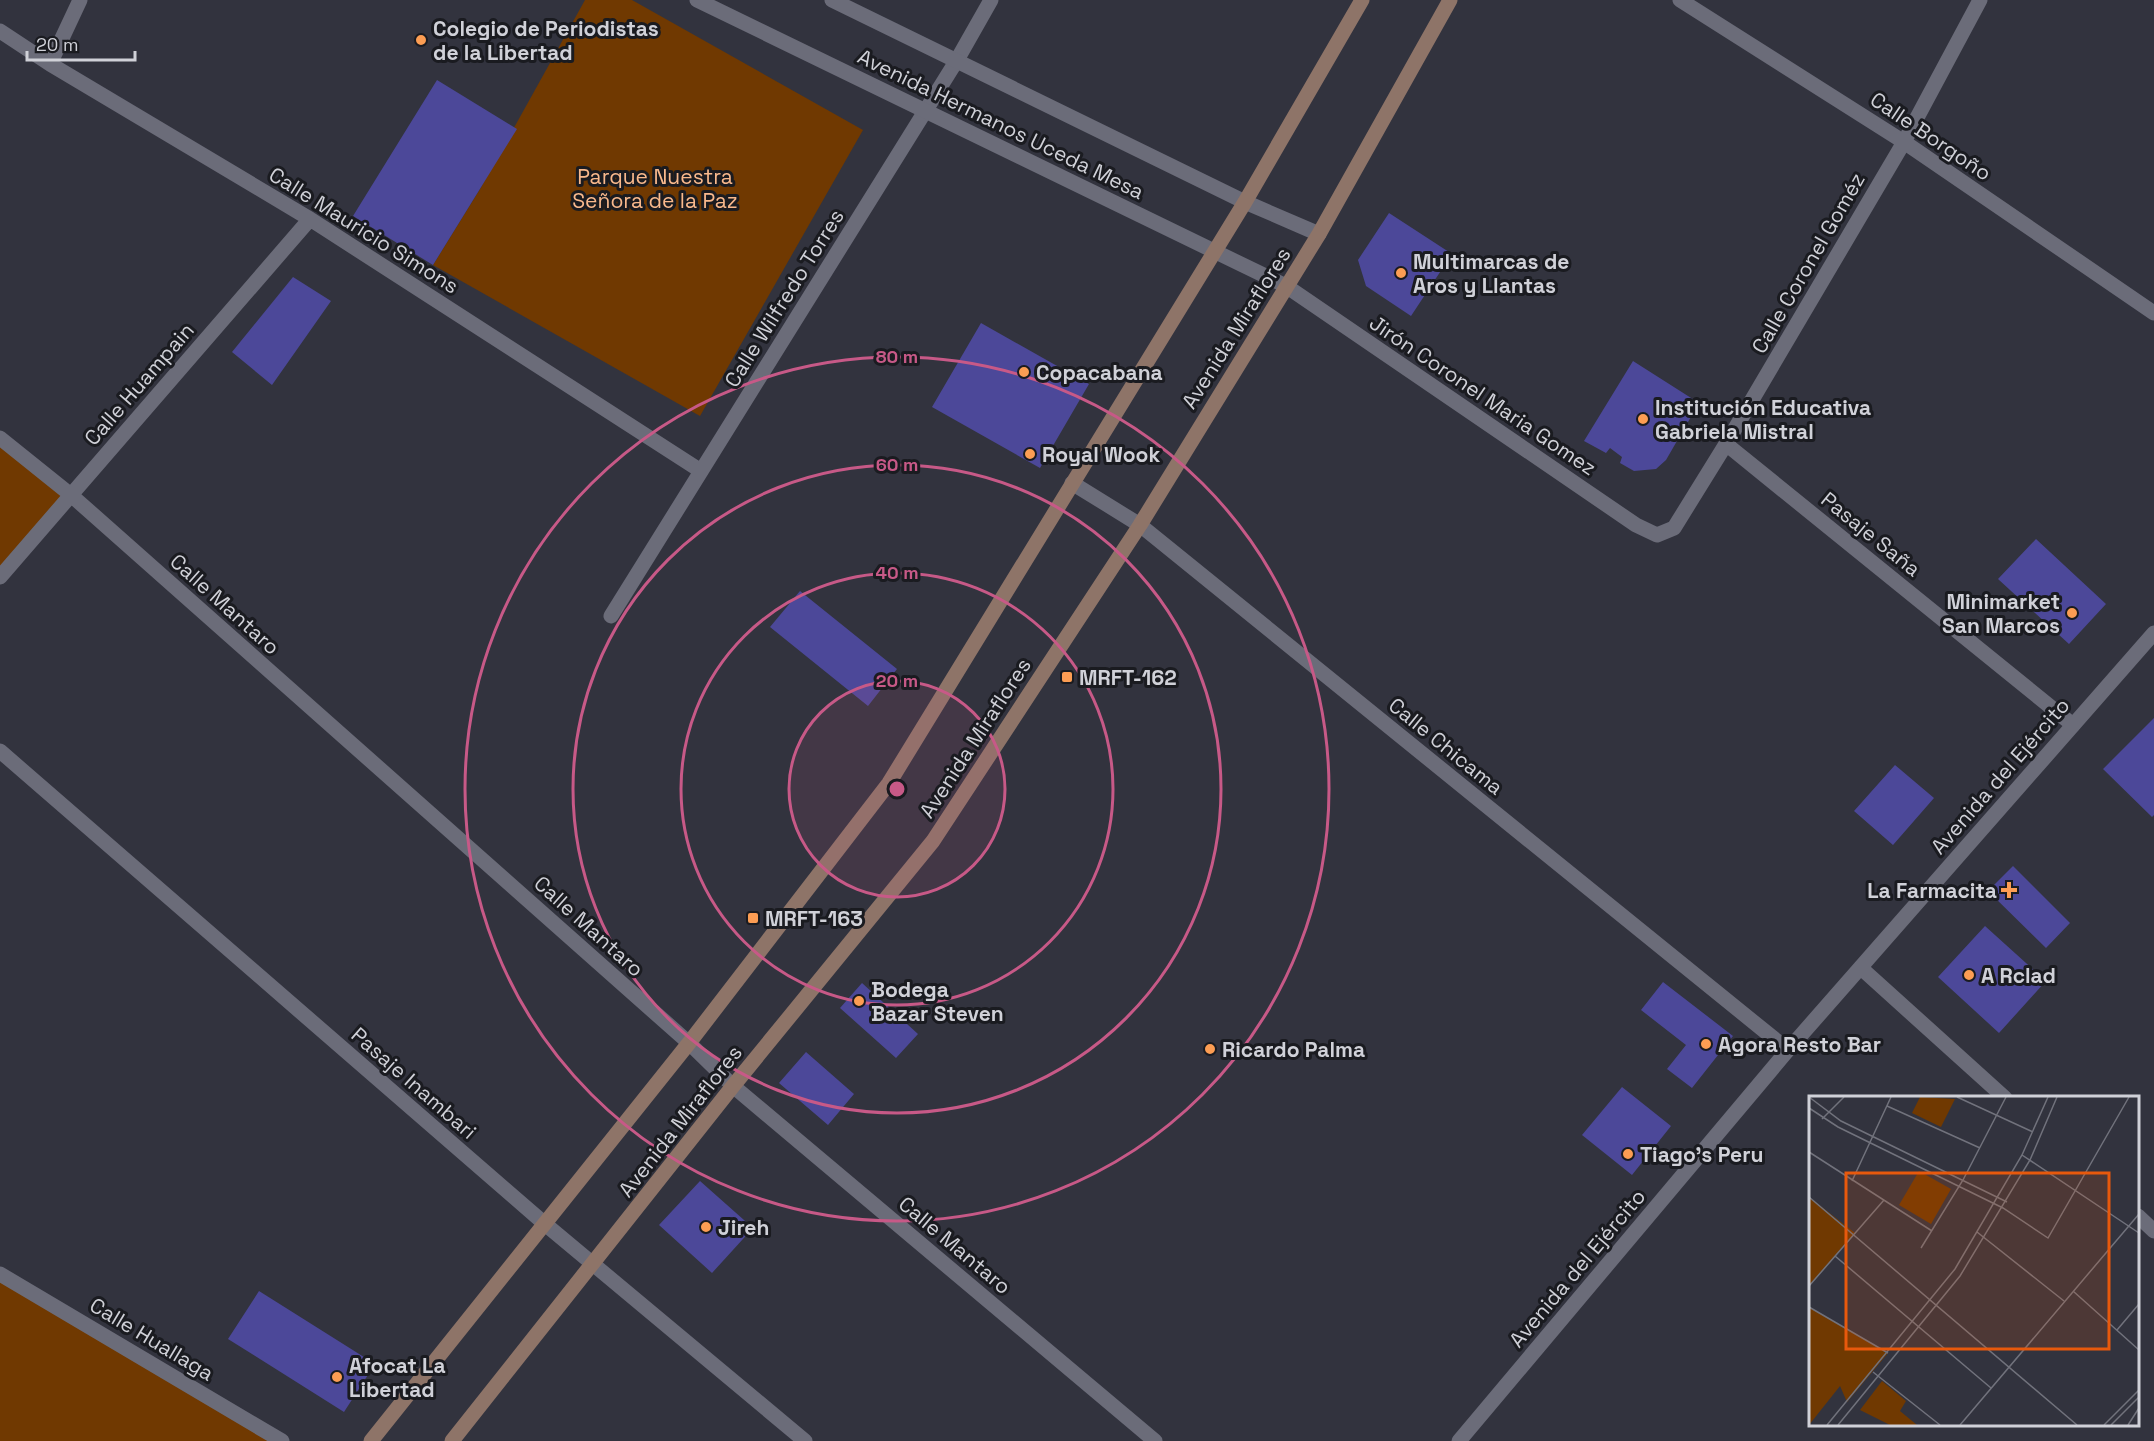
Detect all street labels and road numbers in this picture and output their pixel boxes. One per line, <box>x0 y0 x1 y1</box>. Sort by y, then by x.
street label: Avenida Hermanos Uceda Mesa <box>853 43 1149 205</box>
street label: Calle Borgoño <box>1865 86 1997 186</box>
street label: Calle Mauricio Simons <box>264 161 464 299</box>
street label: Calle Coronel Goméz <box>1745 168 1871 358</box>
street label: Calle Wilfredo Torres <box>718 204 850 392</box>
street label: Avenida Miraflores <box>1175 242 1297 414</box>
street label: Jirón Coronel Maria Gomez <box>1364 309 1602 481</box>
street label: Calle Huampain <box>78 317 200 451</box>
street label: Pasaje Saña <box>1816 486 1926 582</box>
street label: Calle Mantaro <box>164 548 286 660</box>
street label: Avenida Miraflores <box>913 653 1037 823</box>
street label: Calle Chicama <box>1383 691 1509 801</box>
street label: Avenida del Ejército <box>1925 692 2075 860</box>
street label: Calle Mantaro <box>528 870 650 982</box>
street label: Pasaje Inambari <box>346 1021 482 1145</box>
street label: Avenida Miraflores <box>612 1040 748 1202</box>
street label: Avenida del Ejército <box>1503 1183 1651 1353</box>
street label: Calle Mantaro <box>893 1190 1017 1300</box>
street label: Calle Huallaga <box>85 1291 219 1387</box>

